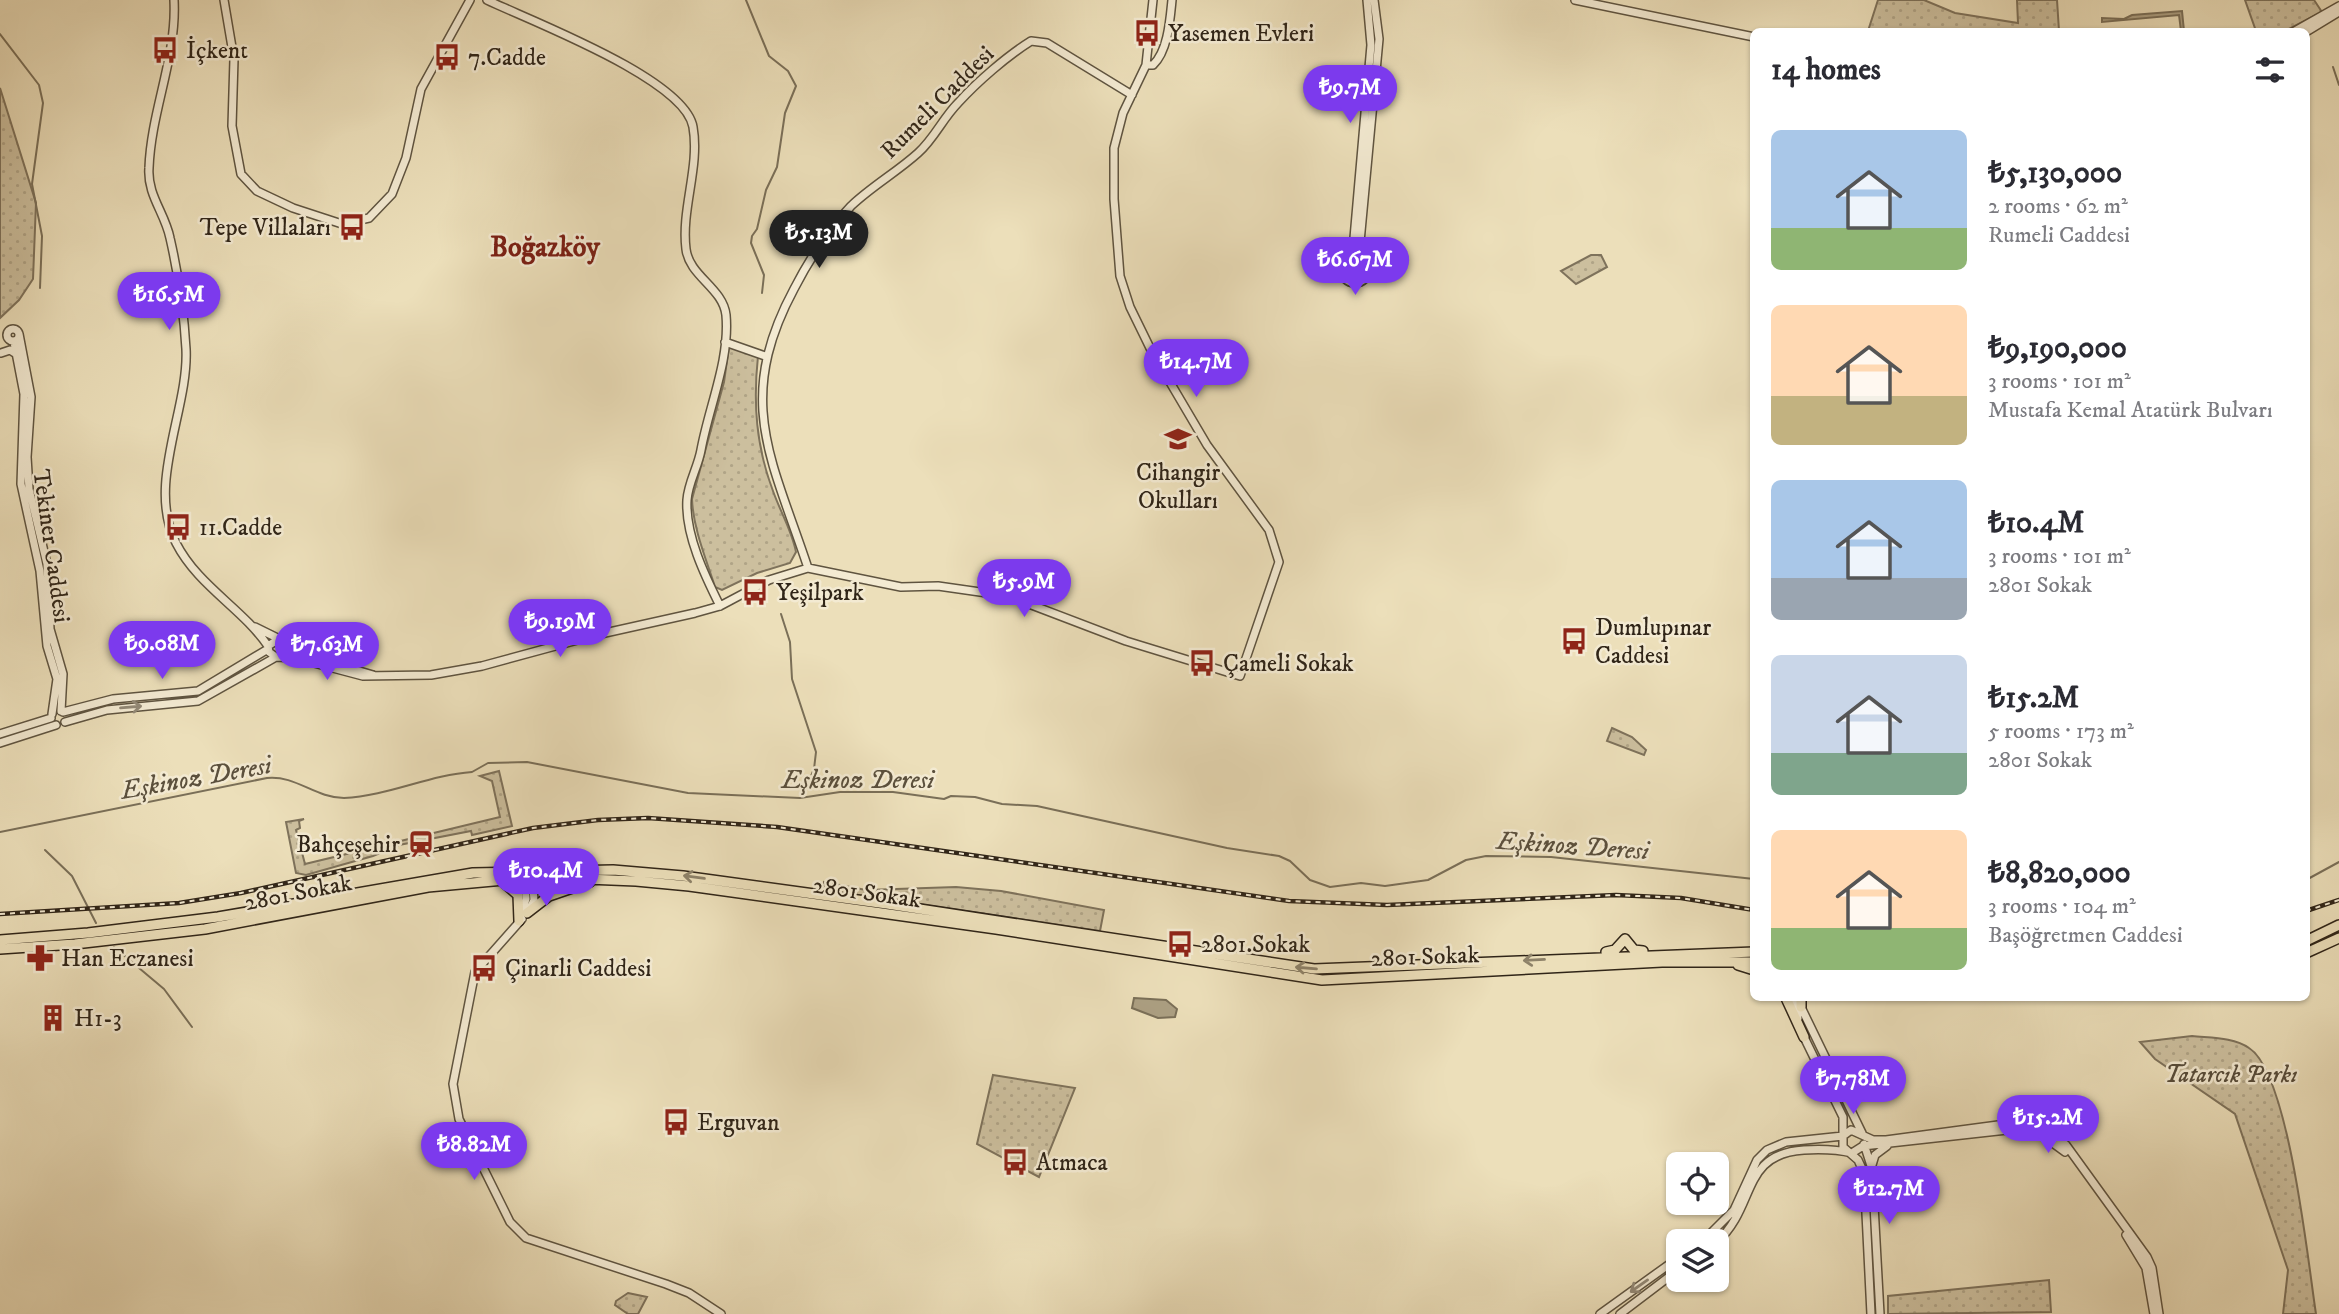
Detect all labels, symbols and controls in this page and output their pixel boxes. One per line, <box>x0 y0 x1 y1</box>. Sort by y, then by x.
bus stop icon: Yasemen Evleri <box>1132 18 1162 48</box>
place label: Yasemen Evleri <box>1168 19 1314 49</box>
bus stop icon: İçkent <box>150 35 180 65</box>
place label: İçkent <box>186 35 248 66</box>
street label: Rumeli Caddesi <box>875 40 1001 166</box>
bus stop icon: 7.Cadde <box>432 42 462 72</box>
place label: 7.Cadde <box>468 43 546 73</box>
icon: filters <box>2251 51 2289 89</box>
text: 14 homes <box>1771 52 1881 89</box>
pin: ₺9.7M <box>1301 66 1399 125</box>
text: ₺9.7M <box>1319 73 1381 102</box>
text: ₺5,130,000 <box>1988 155 2122 192</box>
icon: home <box>1827 158 1911 242</box>
text: 2 rooms · 62 m² <box>1988 192 2128 221</box>
pin: ₺5.13M <box>762 210 876 270</box>
bus stop icon: Tepe Villaları <box>337 212 367 242</box>
place label: Tepe Villaları <box>200 213 331 243</box>
text: ₺5.13M <box>785 218 853 247</box>
text: Rumeli Caddesi <box>1988 221 2130 250</box>
district label: Boğazköy <box>490 230 600 265</box>
pin: ₺6.67M <box>1298 238 1412 297</box>
text: ₺6.67M <box>1317 245 1393 274</box>
pin: ₺16.5M <box>112 272 226 332</box>
text: ₺16.5M <box>133 280 205 309</box>
text: ₺9,190,000 <box>1988 330 2127 367</box>
icon: home <box>1827 333 1911 417</box>
pin: ₺14.7M <box>1139 340 1253 399</box>
text: ₺14.7M <box>1160 347 1232 376</box>
text: 3 rooms · 101 m² <box>1988 367 2131 396</box>
text: Mustafa Kemal Atatürk Bulvarı <box>1988 396 2273 425</box>
school or university icon: Cihangir Okulları <box>1163 424 1193 454</box>
place label: Cihangir Okulları <box>1136 458 1220 516</box>
street label: Tekiner Caddesi <box>25 468 77 625</box>
text: ₺10.4M <box>1988 505 2084 542</box>
icon: home <box>1827 508 1911 592</box>
bus stop icon: 11.Cadde <box>163 512 193 542</box>
place label: 11.Cadde <box>199 513 282 543</box>
text: 3 rooms · 101 m² <box>1988 542 2131 571</box>
pin: ₺5.9M <box>975 560 1073 619</box>
text: ₺5.9M <box>993 567 1055 596</box>
text: 2801 Sokak <box>1988 571 2092 600</box>
bus stop icon: Yeşilpark <box>740 577 770 607</box>
place label: Yeşilpark <box>776 578 864 608</box>
pin: ₺9.19M <box>503 600 617 659</box>
text: ₺9.19M <box>525 607 595 636</box>
place label: Dumlupınar Caddesi <box>1595 613 1711 671</box>
pin: ₺9.08M <box>105 622 219 681</box>
pin: ₺7.63M <box>270 622 384 682</box>
bus stop icon: Dumlupınar Caddesi <box>1559 626 1589 656</box>
text: ₺9.08M <box>125 629 200 658</box>
text: ₺7.63M <box>291 630 363 659</box>
bus stop icon: Çameli Sokak <box>1187 648 1217 678</box>
place label: Çameli Sokak <box>1223 649 1354 679</box>
text: ₺15.2M <box>1988 680 2079 717</box>
icon: home <box>1827 683 1911 767</box>
one-way arrow <box>119 700 142 713</box>
text: 5 rooms · 173 m² <box>1988 717 2134 746</box>
text: 2801 Sokak <box>1988 746 2092 775</box>
water label: Eşkinoz Deresi <box>116 749 276 808</box>
water label: Eşkinoz Deresi <box>780 764 936 797</box>
water label: Eşkinoz Deresi <box>1494 825 1652 868</box>
station icon: Bahçeşehir <box>406 829 436 859</box>
place label: Bahçeşehir <box>296 830 400 860</box>
pin: ₺10.4M <box>489 848 603 908</box>
text: ₺8,820,000 <box>1988 855 2131 892</box>
text: ₺10.4M <box>509 856 583 885</box>
icon: home <box>1827 858 1911 942</box>
street label: 2801 Sokak <box>242 868 355 918</box>
one-way arrow <box>683 871 706 884</box>
street label: 2801 Sokak <box>811 871 923 915</box>
text: 3 rooms · 104 m² <box>1988 892 2136 921</box>
text: Başöğretmen Caddesi <box>1988 921 2183 950</box>
bus stop icon: 2801.Sokak <box>1165 929 1195 959</box>
place label: 2801.Sokak <box>1201 930 1310 960</box>
street label: 2801 Sokak <box>1370 940 1480 974</box>
pharmacy icon: Han Eczanesi <box>25 943 55 973</box>
place label: Han Eczanesi <box>61 944 194 974</box>
bus stop icon: Çinarli Caddesi <box>469 953 499 983</box>
place label: Çinarli Caddesi <box>505 954 651 984</box>
one-way arrow <box>1523 954 1546 967</box>
one-way arrow <box>1296 961 1318 974</box>
building icon: H1-3 <box>38 1003 68 1033</box>
place label: H1-3 <box>74 1004 122 1034</box>
pin: ₺7.78M <box>1796 1056 1910 1116</box>
park label: Tatarcık Parkı <box>2165 1060 2297 1090</box>
text: ₺7.78M <box>1816 1064 1890 1093</box>
pin: ₺15.2M <box>1991 1096 2105 1155</box>
text: ₺15.2M <box>2013 1103 2083 1132</box>
bus stop icon: Erguvan <box>661 1107 691 1137</box>
place label: Erguvan <box>697 1108 780 1138</box>
pin: ₺8.82M <box>417 1122 531 1182</box>
text: ₺8.82M <box>437 1130 511 1159</box>
bus stop icon: Atmaca <box>1000 1147 1030 1177</box>
place label: Atmaca <box>1036 1148 1109 1178</box>
map controls <box>1666 1152 1729 1292</box>
button: locate <box>1666 1152 1729 1215</box>
pin: ₺12.7M <box>1832 1166 1946 1226</box>
text: ₺12.7M <box>1854 1174 1924 1203</box>
button: layers <box>1666 1229 1729 1292</box>
one-way arrow <box>1630 1279 1649 1293</box>

